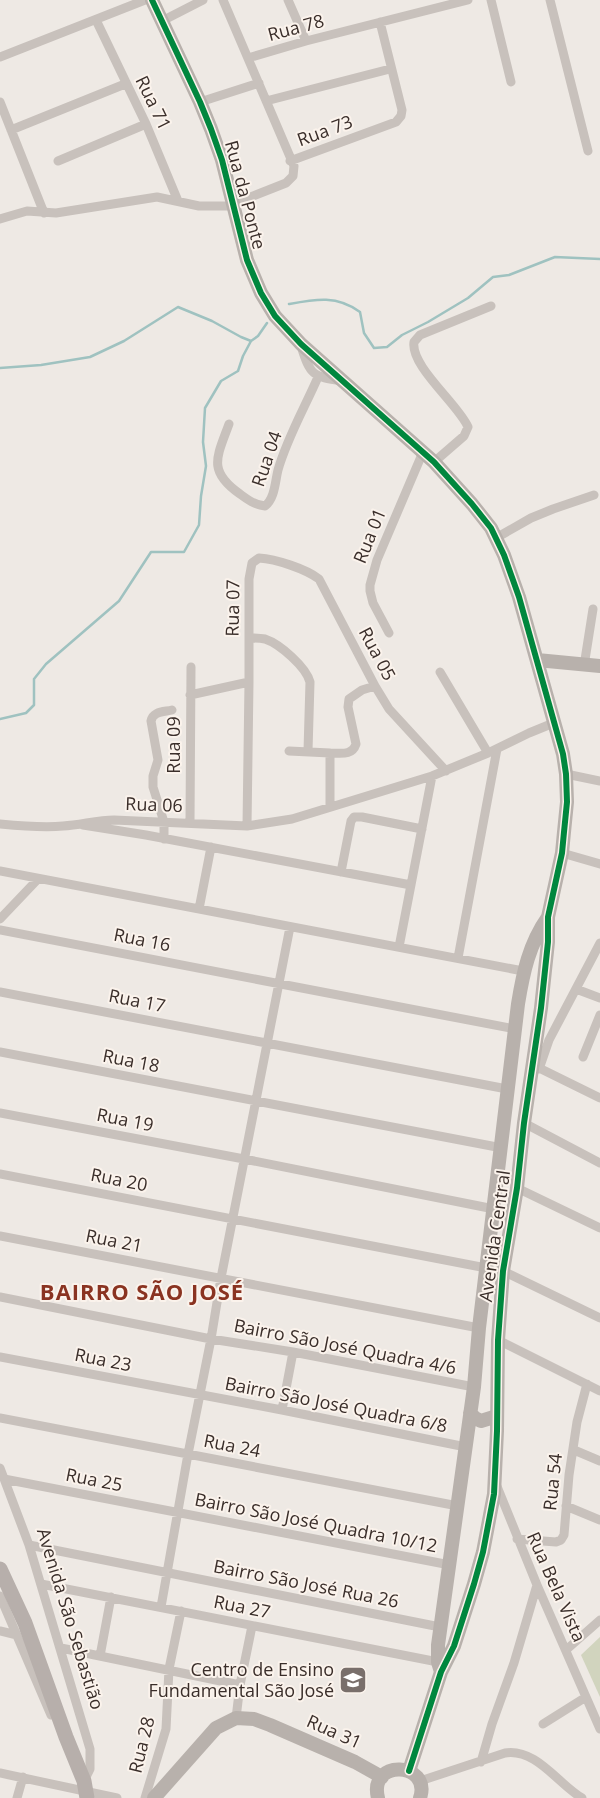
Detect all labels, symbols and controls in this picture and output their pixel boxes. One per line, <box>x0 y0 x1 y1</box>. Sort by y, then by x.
street label: Rua 78 <box>265 8 327 46</box>
street label: Rua 71 <box>131 71 177 134</box>
street label: Rua 73 <box>294 109 356 151</box>
street label: Rua da Ponte <box>220 138 272 252</box>
street label: Rua 04 <box>245 428 287 490</box>
street label: Rua 01 <box>347 505 391 567</box>
street label: Rua 07 <box>220 579 244 637</box>
street label: Rua 05 <box>354 623 402 685</box>
street label: Rua 09 <box>161 716 185 774</box>
street label: Rua 06 <box>125 791 183 817</box>
street label: Rua 16 <box>112 922 173 956</box>
street label: Rua 17 <box>107 983 168 1017</box>
street label: Rua 18 <box>101 1043 162 1077</box>
street label: Rua 19 <box>95 1102 156 1136</box>
street label: Rua 20 <box>89 1162 150 1196</box>
street label: Avenida Central <box>473 1169 515 1303</box>
street label: Rua 21 <box>84 1223 145 1257</box>
district label: BAIRRO SÃO JOSÉ <box>40 1276 244 1306</box>
street label: Bairro São José Quadra 4/6 <box>232 1313 458 1379</box>
street label: Rua 23 <box>73 1342 134 1376</box>
street label: Bairro São José Quadra 6/8 <box>223 1371 449 1437</box>
street label: Rua 24 <box>202 1428 263 1462</box>
street label: Rua 54 <box>537 1452 567 1512</box>
street label: Rua 25 <box>64 1462 125 1496</box>
street label: Bairro São José Quadra 10/12 <box>193 1487 440 1557</box>
street label: Avenida São Sebastião <box>32 1525 110 1712</box>
street label: Rua Bela Vista <box>522 1528 592 1645</box>
street label: Bairro São José Rua 26 <box>212 1553 401 1613</box>
street label: Rua 27 <box>212 1589 273 1623</box>
place label: Centro de Ensino Fundamental São José <box>148 1657 334 1702</box>
school or university icon: Centro de Ensino Fundamental São José <box>338 1665 368 1695</box>
street label: Rua 31 <box>303 1708 366 1754</box>
street label: Rua 28 <box>122 1714 160 1776</box>

